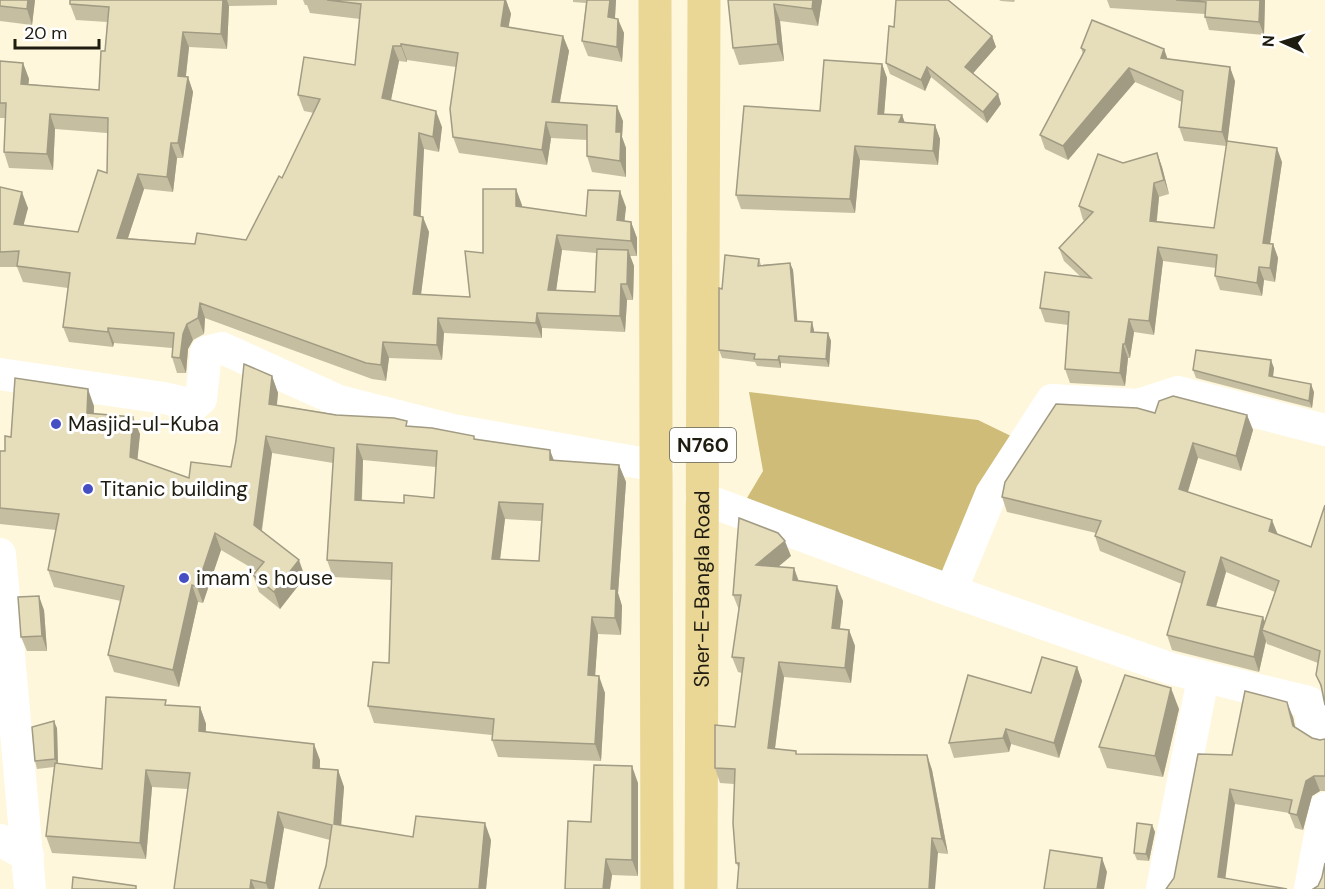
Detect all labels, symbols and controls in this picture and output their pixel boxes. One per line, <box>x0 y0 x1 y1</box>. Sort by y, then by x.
scale bar <box>15 12 99 50</box>
north arrow <box>1253 12 1313 72</box>
text: 20 m <box>24 21 67 45</box>
text: N <box>1258 34 1279 48</box>
place label: Masjid-ul-Kuba <box>68 410 219 438</box>
marker: Masjid-ul-Kuba <box>49 417 63 431</box>
road number: N760 <box>670 428 736 462</box>
place label: Titanic building <box>100 475 248 503</box>
marker: Titanic building <box>81 482 95 496</box>
street label: Sher-E-Bangla Road <box>688 490 716 688</box>
place label: imam' s house <box>196 564 333 592</box>
marker: imam' s house <box>177 571 191 585</box>

